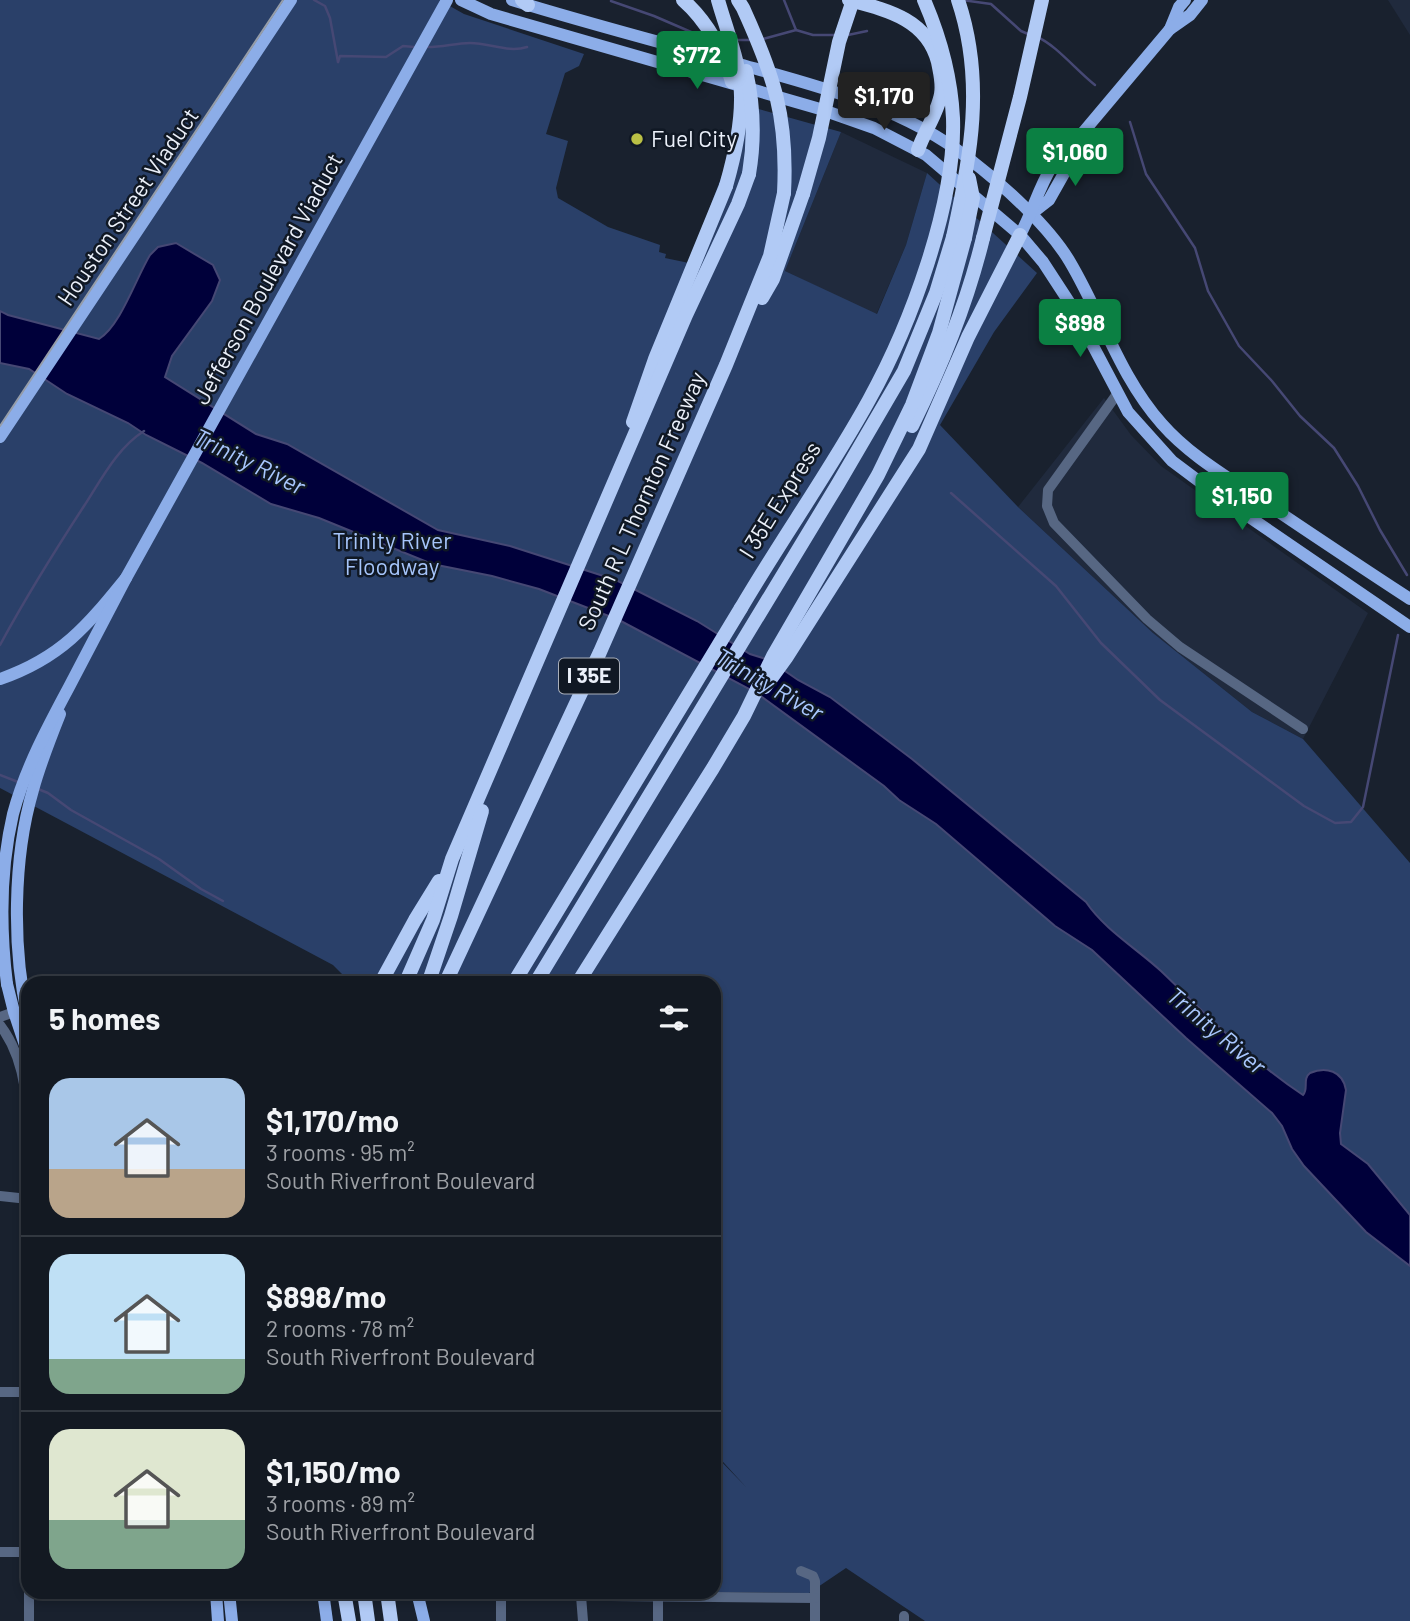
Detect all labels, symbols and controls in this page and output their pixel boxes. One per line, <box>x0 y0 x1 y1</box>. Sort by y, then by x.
pin: $772 <box>656 32 738 91</box>
text: $772 <box>673 40 721 68</box>
pin: $1,170 <box>827 72 941 132</box>
text: $1,170 <box>854 81 914 109</box>
street label: Houston Street Viaduct <box>51 102 204 311</box>
place label: Fuel City <box>651 124 737 152</box>
pin: $1,060 <box>1018 128 1132 188</box>
marker: Fuel City <box>629 131 645 147</box>
text: $1,060 <box>1042 137 1108 165</box>
street label: Jefferson Boulevard Viaduct <box>186 148 348 409</box>
pin: $898 <box>1039 300 1121 359</box>
text: $898 <box>1055 308 1105 336</box>
street label: South R L Thornton Freeway <box>571 367 711 634</box>
water label: Trinity River <box>189 421 312 501</box>
street label: I 35E Express <box>732 436 826 563</box>
pin: $1,150 <box>1185 472 1299 532</box>
text: $1,150 <box>1211 481 1273 509</box>
park label: Trinity River Floodway <box>332 526 452 580</box>
water label: Trinity River <box>710 641 830 727</box>
road number: I 35E <box>559 658 619 694</box>
water label: Trinity River <box>1161 980 1274 1081</box>
icon: filters <box>655 999 693 1037</box>
text: 5 homes <box>49 1000 160 1036</box>
text: $1,170/mo <box>266 1102 399 1138</box>
icon: home <box>105 1106 189 1190</box>
text: 3 rooms · 95 m² <box>266 1138 415 1166</box>
text: South Riverfront Boulevard <box>266 1166 535 1194</box>
text: $898/mo <box>266 1278 387 1314</box>
icon: home <box>105 1282 189 1366</box>
text: 2 rooms · 78 m² <box>266 1314 414 1342</box>
text: South Riverfront Boulevard <box>266 1342 535 1370</box>
text: $1,150/mo <box>266 1453 401 1489</box>
icon: home <box>105 1457 189 1541</box>
text: 3 rooms · 89 m² <box>266 1489 415 1517</box>
text: South Riverfront Boulevard <box>266 1517 535 1545</box>

